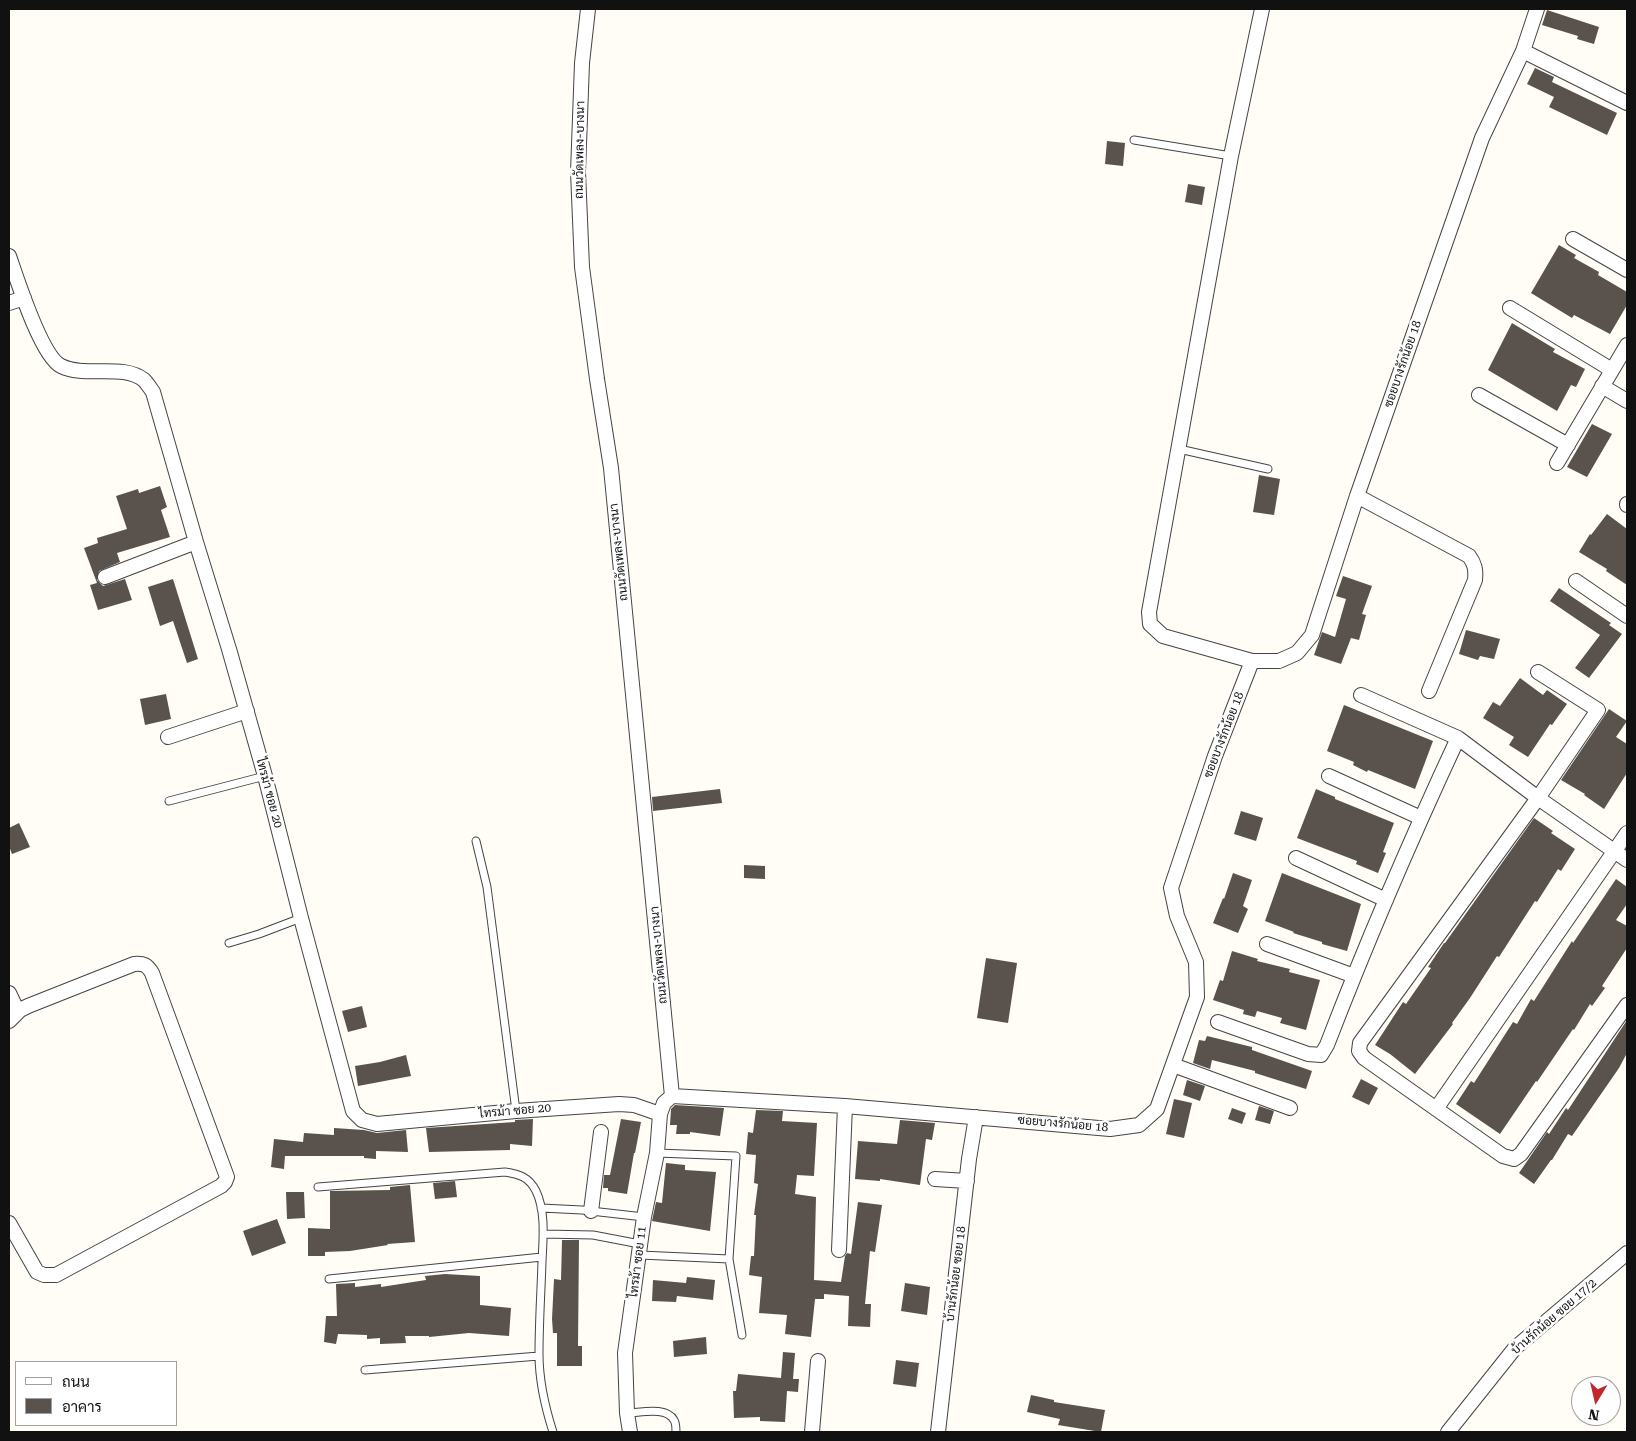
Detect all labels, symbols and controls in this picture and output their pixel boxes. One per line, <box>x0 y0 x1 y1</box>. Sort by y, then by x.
street label: ถนนวัดเพลง-บางนา <box>572 101 588 199</box>
street label: ซอยบางรักน้อย 18 <box>1381 319 1425 409</box>
street label: ถนนวัดเพลง-บางนา <box>607 502 631 602</box>
street label: ซอยบางรักน้อย 18 <box>1201 690 1247 780</box>
street label: ไทรม้า ซอย 20 <box>253 756 285 830</box>
street label: ถนนวัดเพลง-บางนา <box>648 906 670 1004</box>
street label: ไทรม้า ซอย 20 <box>478 1101 552 1121</box>
street label: ซอยบางรักน้อย 18 <box>1017 1113 1109 1135</box>
street label: ไทรม้า ซอย 11 <box>626 1225 650 1299</box>
street label: บ้านรักน้อย ซอย 18 <box>943 1225 969 1323</box>
street label: บ้านรักน้อย ซอย 17/2 <box>1509 1276 1599 1358</box>
legend <box>15 1361 178 1426</box>
text: ถนน <box>62 1373 90 1391</box>
north arrow <box>1571 1376 1621 1426</box>
text: อาคาร <box>62 1398 102 1416</box>
text: N <box>1587 1406 1600 1424</box>

